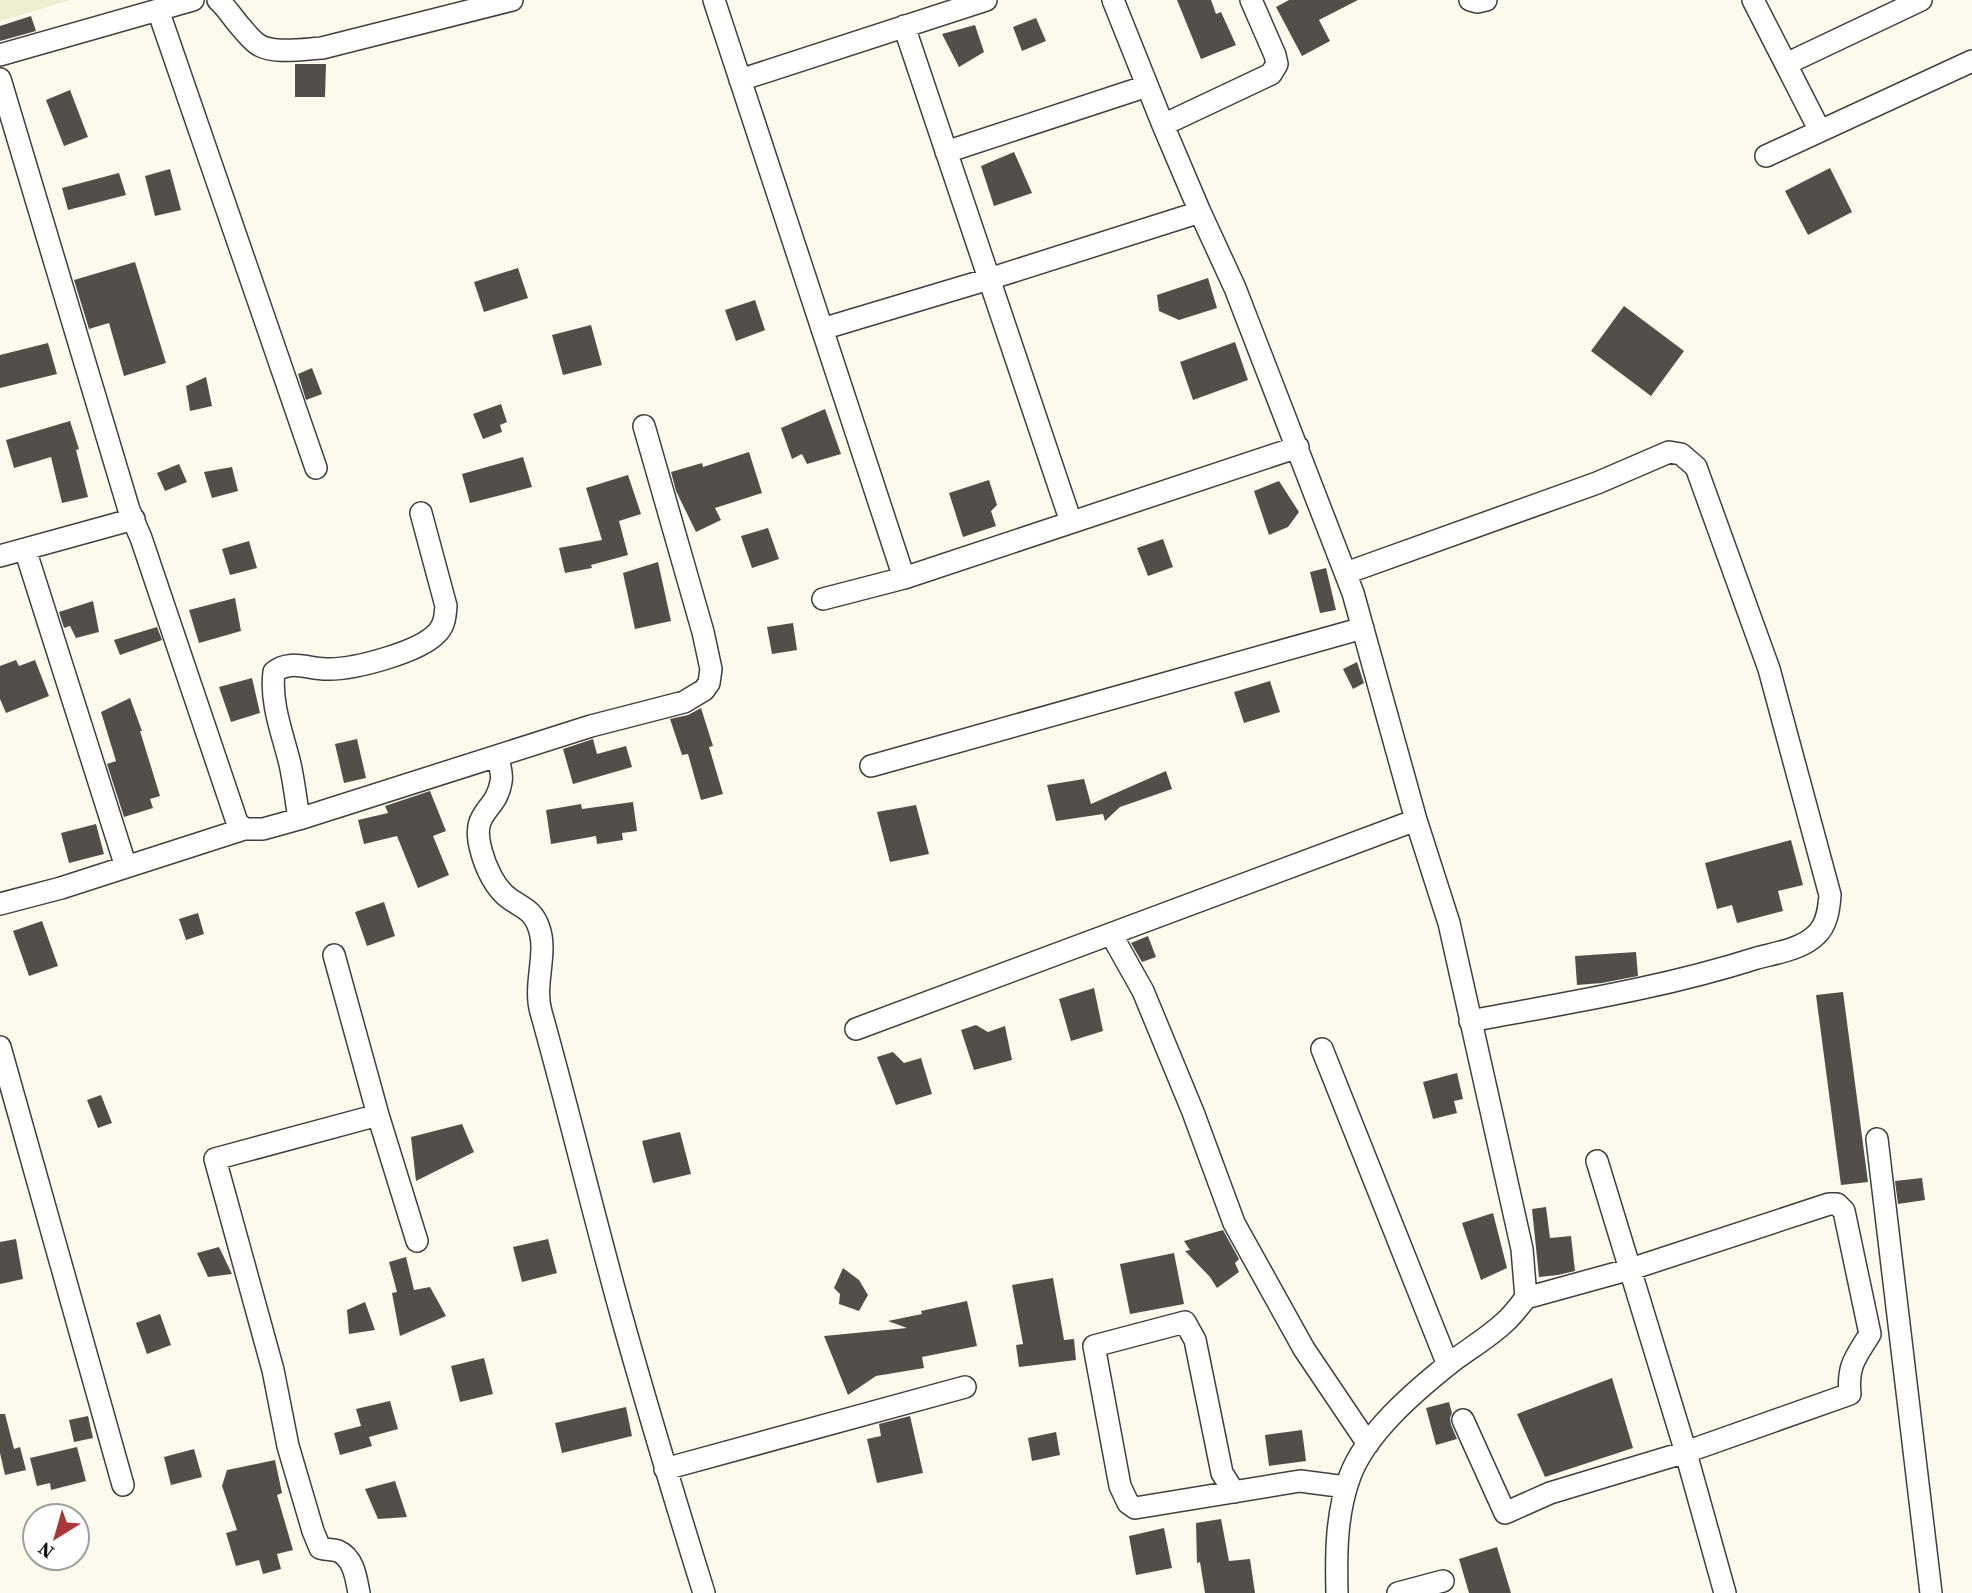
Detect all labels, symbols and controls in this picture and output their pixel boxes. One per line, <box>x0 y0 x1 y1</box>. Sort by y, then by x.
north arrow <box>21 1502 91 1572</box>
text: N <box>32 1536 59 1565</box>

